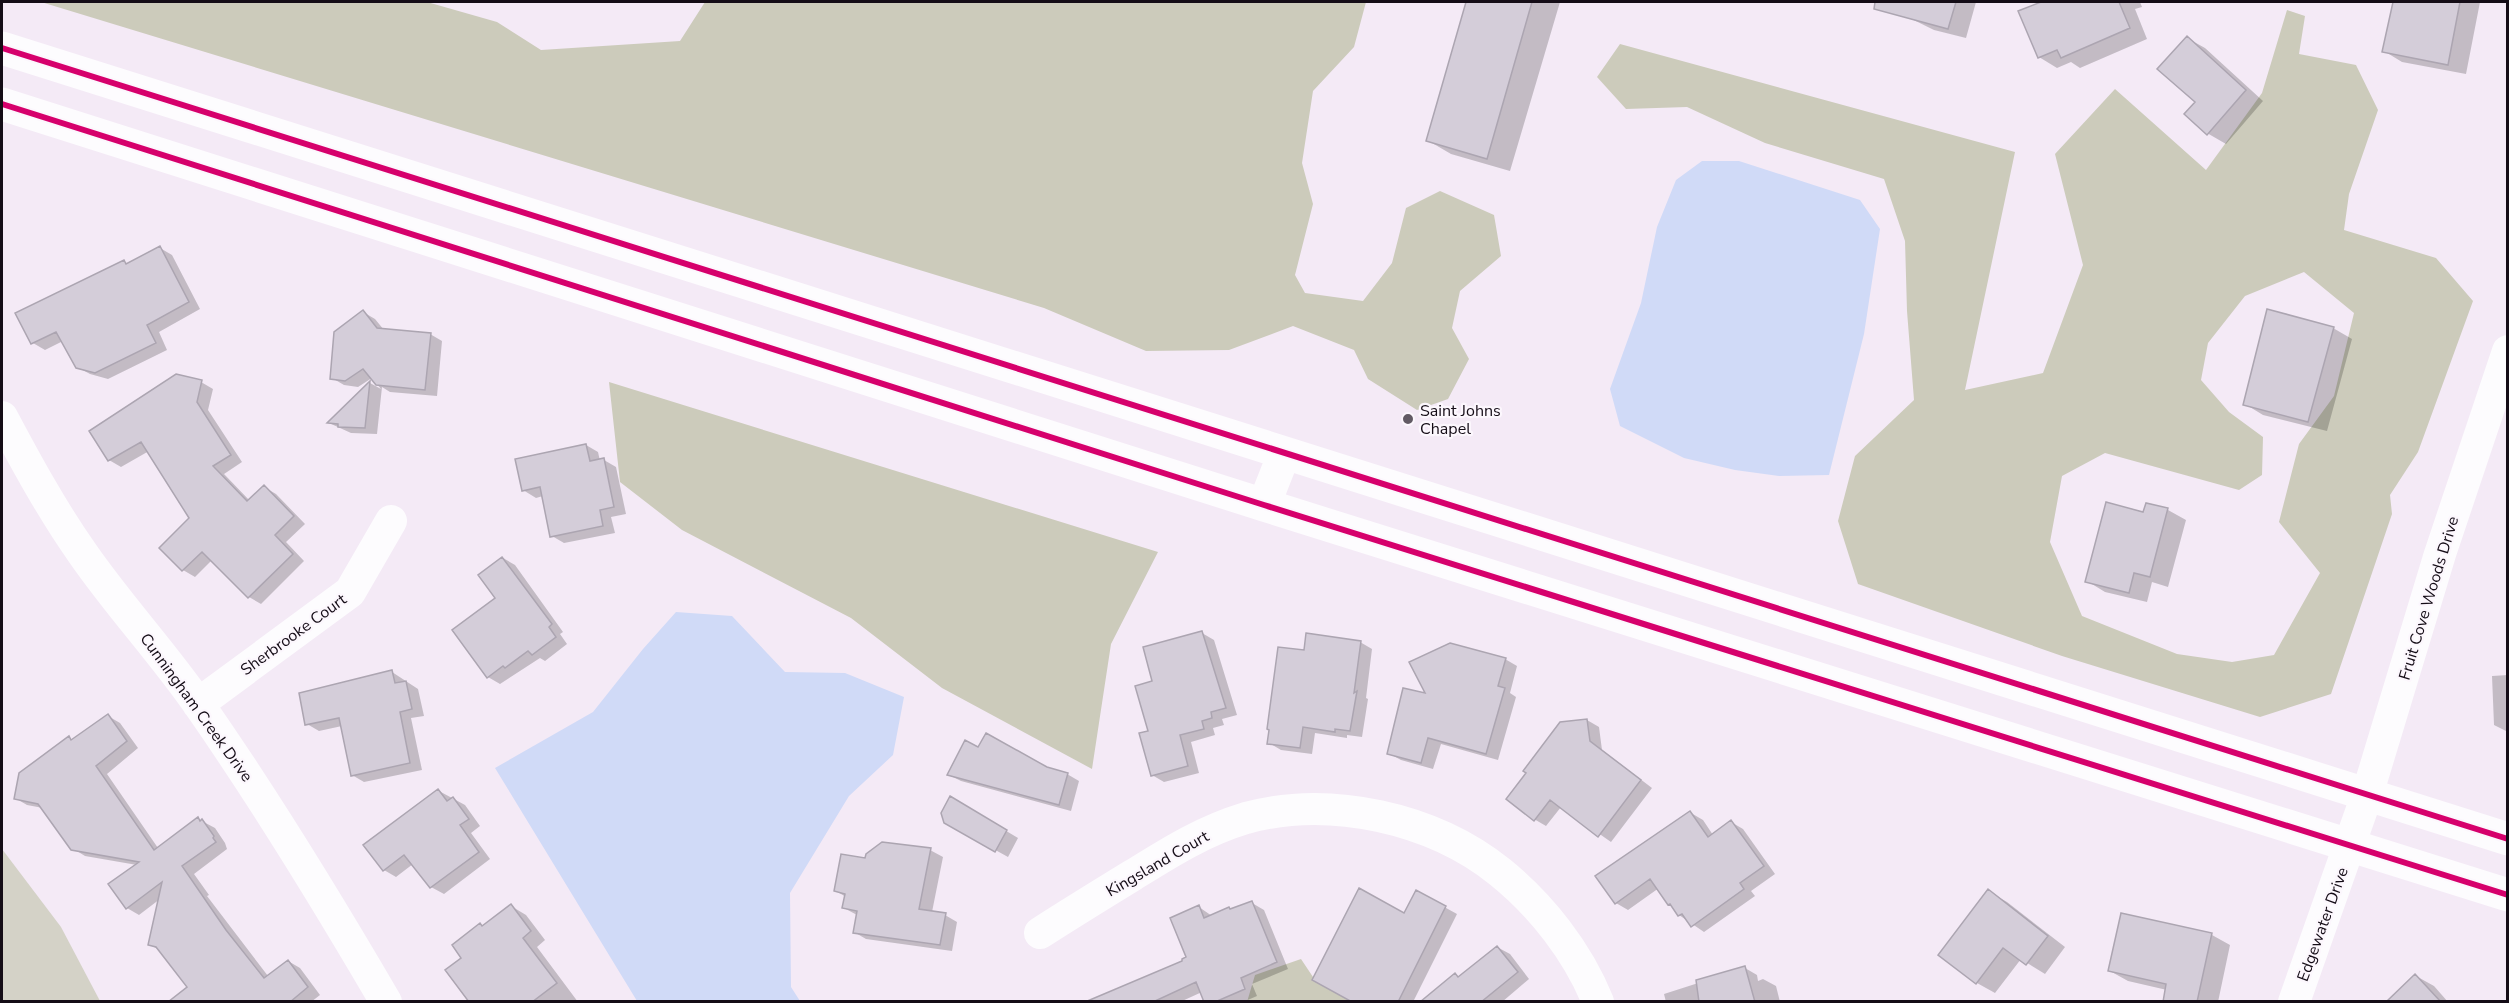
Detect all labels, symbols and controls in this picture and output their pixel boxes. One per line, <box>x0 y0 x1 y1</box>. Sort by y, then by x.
place label: Saint Johns Chapel <box>1420 400 1501 440</box>
marker: Saint Johns Chapel <box>1401 412 1415 426</box>
street label: Fruit Cove Woods Drive <box>2394 514 2464 683</box>
street label: Sherbrooke Court <box>236 589 351 681</box>
street label: Cunningham Creek Drive <box>135 629 258 786</box>
street label: Kingsland Court <box>1102 825 1213 902</box>
street label: Edgewater Drive <box>2292 864 2354 984</box>

